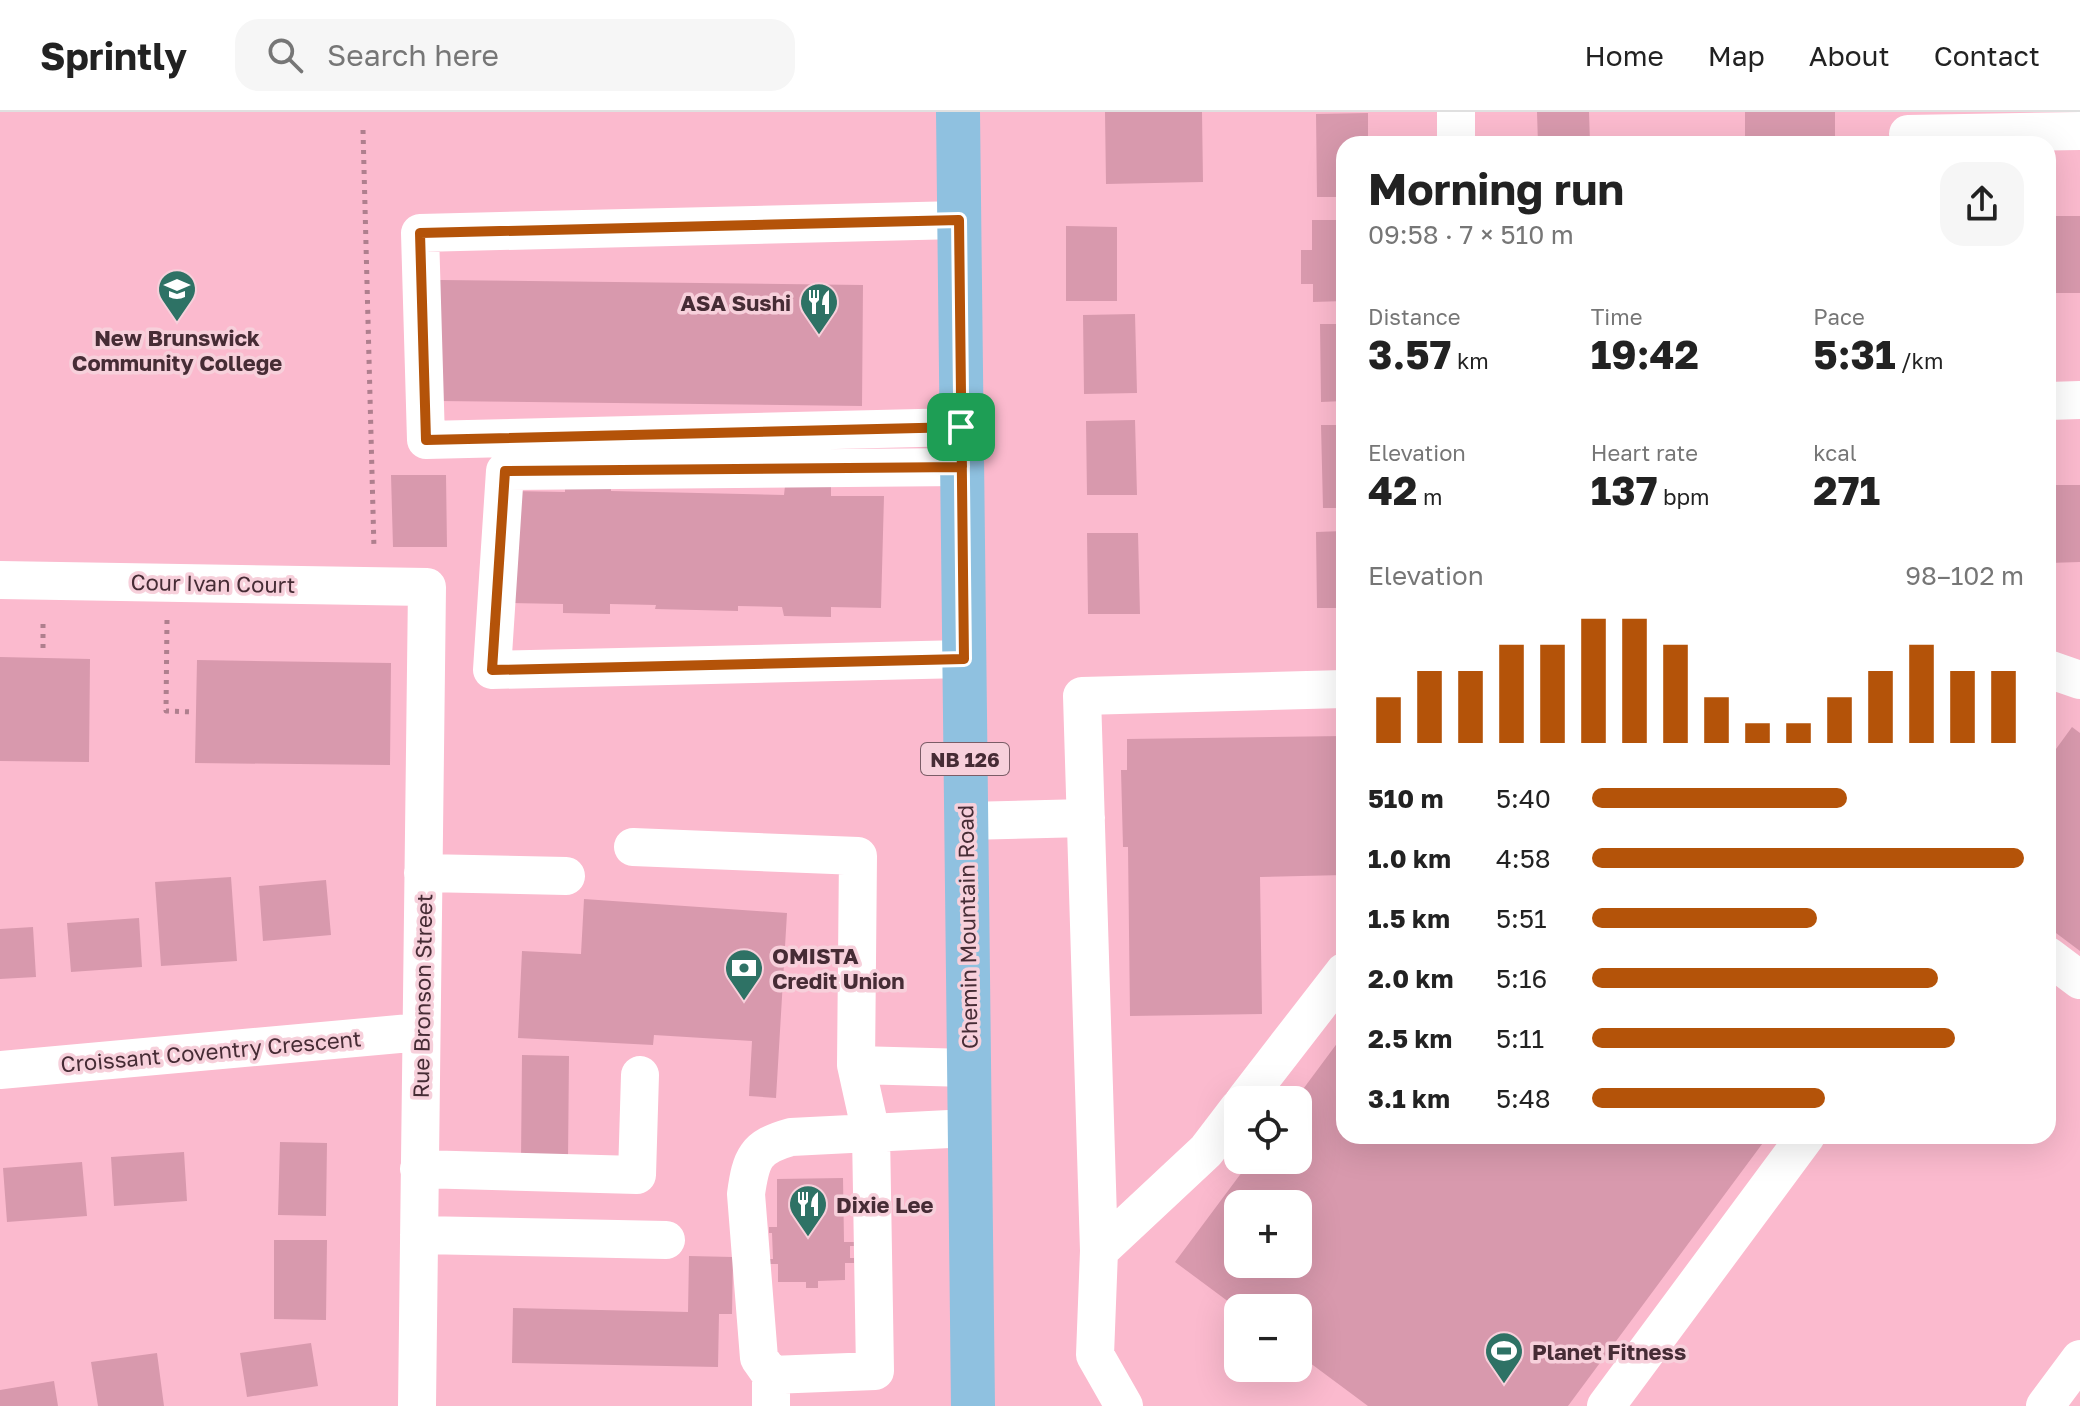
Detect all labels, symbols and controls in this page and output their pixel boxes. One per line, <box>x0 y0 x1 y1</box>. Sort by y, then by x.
search box <box>235 19 795 91</box>
text: Sprintly <box>40 33 187 78</box>
icon: search <box>263 33 307 77</box>
text: Search here <box>327 37 499 73</box>
text: Home <box>1585 39 1664 72</box>
text: Map <box>1708 39 1765 72</box>
text: About <box>1809 39 1890 72</box>
text: Contact <box>1934 39 2040 72</box>
text: Morning run <box>1368 162 1624 215</box>
button: share <box>1940 162 2024 246</box>
text: 09:58 · 7 × 510 m <box>1368 219 1574 250</box>
school or university icon: New Brunswick Community College <box>156 268 198 323</box>
restaurant icon: ASA Sushi <box>798 281 840 336</box>
place label: ASA Sushi <box>680 289 791 316</box>
text: Distance <box>1368 303 1460 330</box>
text: Time <box>1591 303 1642 330</box>
text: Pace <box>1813 303 1865 330</box>
place label: New Brunswick Community College <box>72 324 282 376</box>
text: 3.57 <box>1368 330 1451 378</box>
text: 19:42 <box>1591 330 1699 378</box>
text: 5:31 <box>1813 330 1896 378</box>
text: km <box>1451 347 1489 374</box>
text: /km <box>1896 347 1944 374</box>
pin <box>927 393 995 461</box>
icon: arrive <box>939 405 983 449</box>
text: Elevation <box>1368 439 1466 466</box>
text: Heart rate <box>1591 439 1698 466</box>
text: kcal <box>1813 439 1857 466</box>
text: 42 <box>1368 466 1417 514</box>
text: 137 <box>1591 466 1657 514</box>
text: 271 <box>1813 466 1880 514</box>
text: m <box>1417 483 1442 510</box>
text: bpm <box>1657 483 1710 510</box>
text: Elevation <box>1368 560 1484 591</box>
text: 98–102 m <box>1905 560 2024 591</box>
street label: Cour Ivan Court <box>130 568 296 598</box>
road number: NB 126 <box>921 743 1009 775</box>
text: 510 m <box>1368 783 1443 814</box>
text: 5:40 <box>1496 783 1551 814</box>
street label: Chemin Mountain Road <box>951 805 983 1049</box>
text: 1.0 km <box>1368 843 1451 874</box>
text: 4:58 <box>1496 843 1551 874</box>
street label: Rue Bronson Street <box>407 893 437 1099</box>
text: 1.5 km <box>1368 903 1450 934</box>
text: 5:51 <box>1496 903 1547 934</box>
place label: OMISTA Credit Union <box>772 942 905 994</box>
bank icon: OMISTA Credit Union <box>723 947 765 1002</box>
text: 2.0 km <box>1368 963 1453 994</box>
text: 5:16 <box>1496 963 1547 994</box>
text: 2.5 km <box>1368 1023 1452 1054</box>
text: 5:11 <box>1496 1023 1544 1054</box>
street label: Croissant Coventry Crescent <box>59 1024 363 1078</box>
text: 3.1 km <box>1368 1083 1450 1114</box>
text: 5:48 <box>1496 1083 1551 1114</box>
map controls <box>1224 1086 1312 1382</box>
button: locate <box>1224 1086 1312 1174</box>
restaurant icon: Dixie Lee <box>787 1183 829 1238</box>
button: + <box>1224 1190 1312 1278</box>
place label: Dixie Lee <box>836 1191 934 1218</box>
button: − <box>1224 1294 1312 1382</box>
sports icon: Planet Fitness <box>1483 1330 1525 1385</box>
place label: Planet Fitness <box>1532 1338 1686 1365</box>

